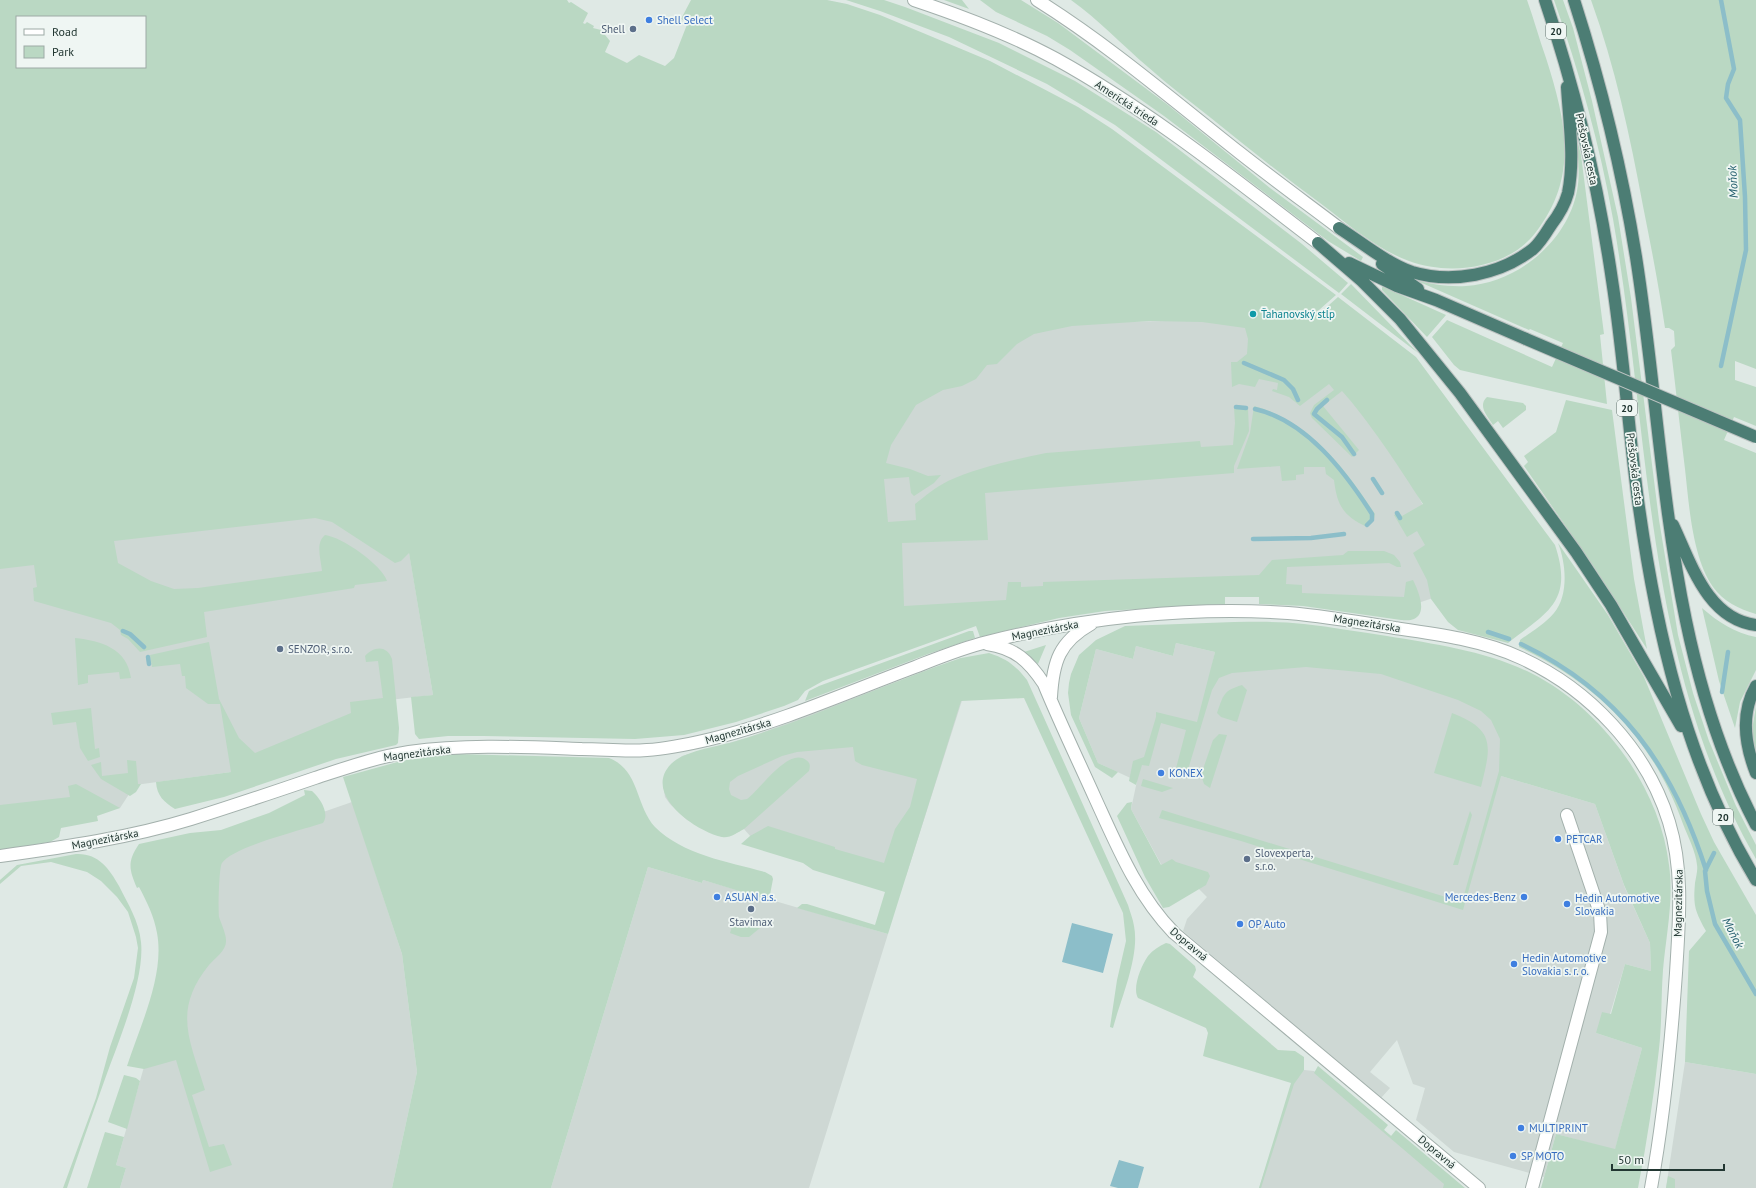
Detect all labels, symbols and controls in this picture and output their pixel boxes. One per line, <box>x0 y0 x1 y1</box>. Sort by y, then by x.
place label: Shell Select <box>657 13 713 27</box>
marker: Shell Select <box>644 15 654 25</box>
legend <box>16 16 146 68</box>
place label: Shell <box>601 22 626 36</box>
road number: 20 <box>1546 23 1566 39</box>
text: Road <box>52 24 77 39</box>
marker: Shell <box>628 24 638 34</box>
text: Park <box>52 44 74 59</box>
street label: Americká trieda <box>1092 77 1162 129</box>
street label: Prešovská cesta <box>1573 112 1601 186</box>
water label: Moňok <box>1724 165 1741 199</box>
place label: Ťahanovský stĺp <box>1261 307 1335 321</box>
marker: Ťahanovský stĺp <box>1248 309 1258 319</box>
road number: 20 <box>1617 400 1637 416</box>
street label: Prešovská cesta <box>1624 432 1646 506</box>
street label: Magnezitárska <box>1332 611 1402 635</box>
street label: Magnezitárska <box>1010 617 1080 643</box>
place label: SENZOR, s.r.o. <box>288 642 352 656</box>
marker: SENZOR, s.r.o. <box>275 644 285 654</box>
street label: Magnezitárska <box>704 715 772 747</box>
street label: Magnezitárska <box>383 742 451 764</box>
place label: KONEX <box>1169 766 1203 780</box>
marker: KONEX <box>1156 768 1166 778</box>
road number: 20 <box>1713 809 1733 825</box>
street label: Magnezitárska <box>70 826 140 852</box>
place label: PETCAR <box>1566 832 1603 846</box>
marker: PETCAR <box>1553 834 1563 844</box>
place label: Slovexperta, s.r.o. <box>1255 846 1313 873</box>
marker: Slovexperta, s.r.o. <box>1242 854 1252 864</box>
street label: Magnezitárska <box>1670 869 1686 937</box>
place label: ASUAN a.s. <box>725 890 776 904</box>
place label: Mercedes-Benz <box>1445 890 1516 904</box>
place label: Hedin Automotive Slovakia <box>1575 891 1660 918</box>
marker: ASUAN a.s. <box>712 892 722 902</box>
marker: Mercedes-Benz <box>1519 892 1529 902</box>
marker: Hedin Automotive Slovakia <box>1562 899 1572 909</box>
marker: Stavimax <box>746 904 756 914</box>
place label: Stavimax <box>729 915 773 929</box>
water label: Moňok <box>1719 915 1748 951</box>
place label: OP Auto <box>1248 917 1286 931</box>
marker: OP Auto <box>1235 919 1245 929</box>
street label: Dopravná <box>1167 924 1211 964</box>
place label: Hedin Automotive Slovakia s. r. o. <box>1522 951 1607 978</box>
marker: Hedin Automotive Slovakia s. r. o. <box>1509 959 1519 969</box>
place label: MULTIPRINT <box>1529 1121 1588 1135</box>
marker: MULTIPRINT <box>1516 1123 1526 1133</box>
street label: Dopravná <box>1415 1132 1459 1172</box>
scale bar <box>1612 1146 1724 1172</box>
place label: SP MOTO <box>1521 1149 1564 1163</box>
marker: SP MOTO <box>1508 1151 1518 1161</box>
text: 50 m <box>1618 1152 1644 1167</box>

